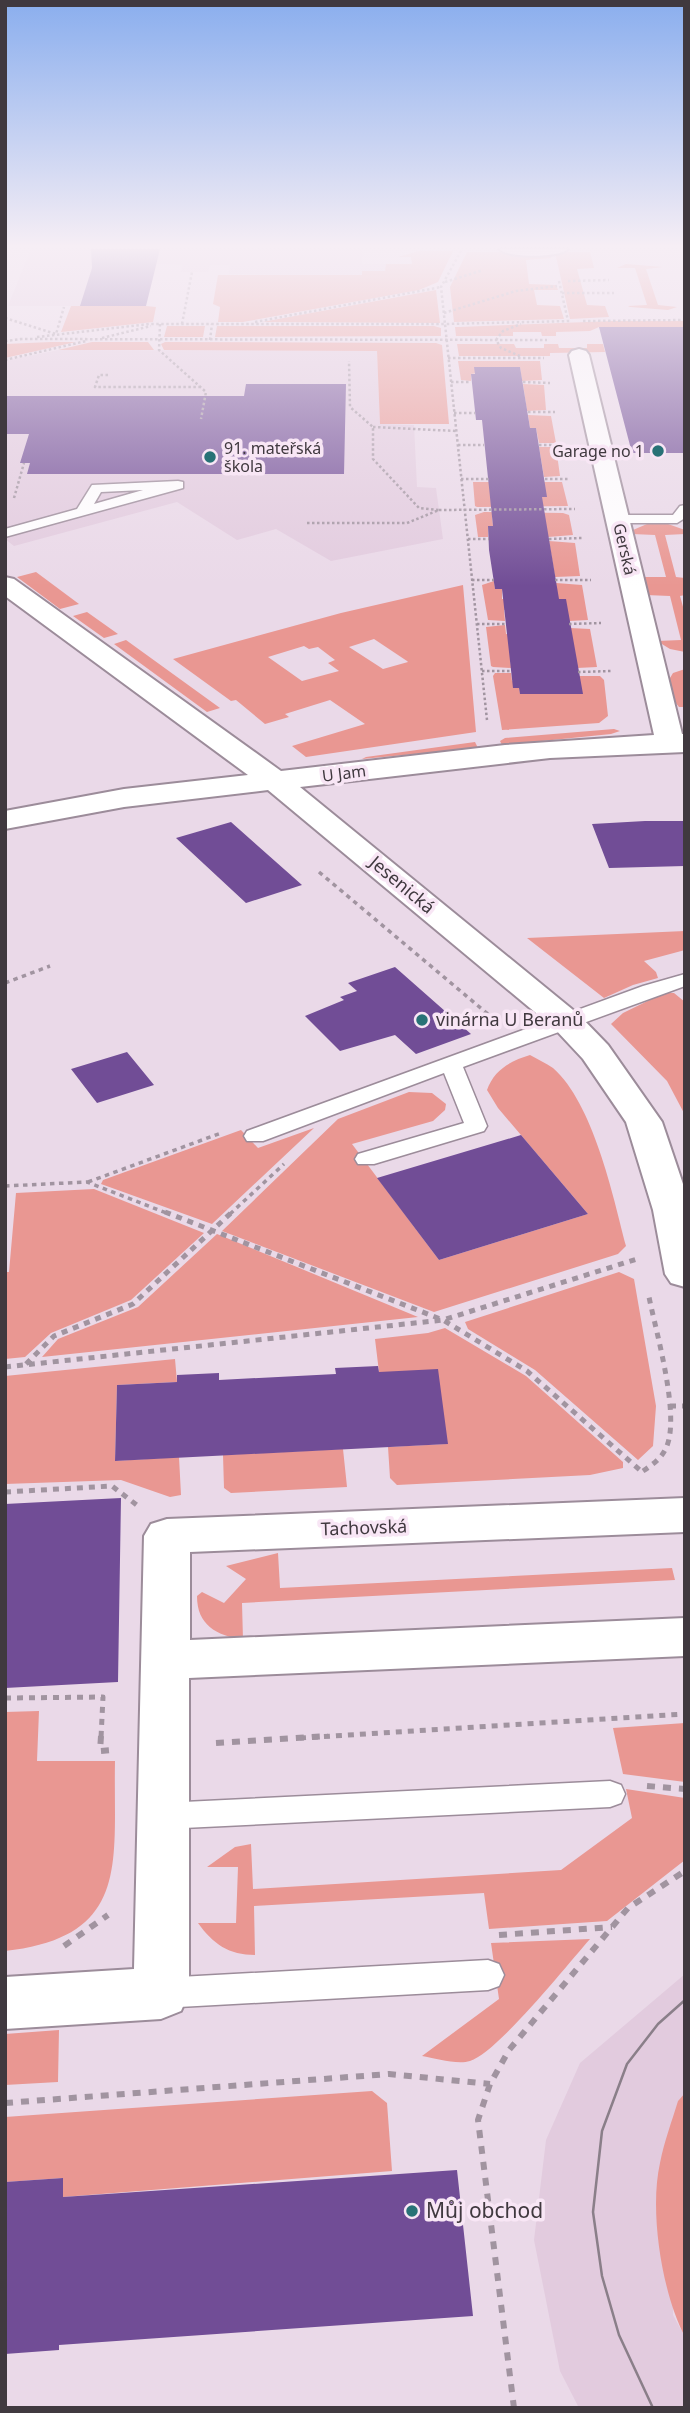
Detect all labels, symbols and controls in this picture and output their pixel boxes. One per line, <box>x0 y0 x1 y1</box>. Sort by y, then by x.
place label: 91. mateřská škola <box>224 437 321 477</box>
place label: Garage no 1 <box>552 440 644 462</box>
marker: Garage no 1 <box>650 443 666 459</box>
marker: 91. mateřská škola <box>202 449 218 465</box>
street label: Gerská <box>608 521 642 577</box>
street label: U Jam <box>321 759 367 787</box>
street label: Jesenická <box>364 849 440 918</box>
place label: vinárna U Beranů <box>436 1007 583 1031</box>
marker: vinárna U Beranů <box>414 1012 430 1028</box>
street label: Tachovská <box>320 1513 408 1541</box>
place label: Můj obchod <box>426 2196 543 2224</box>
marker: Můj obchod <box>404 2203 420 2219</box>

